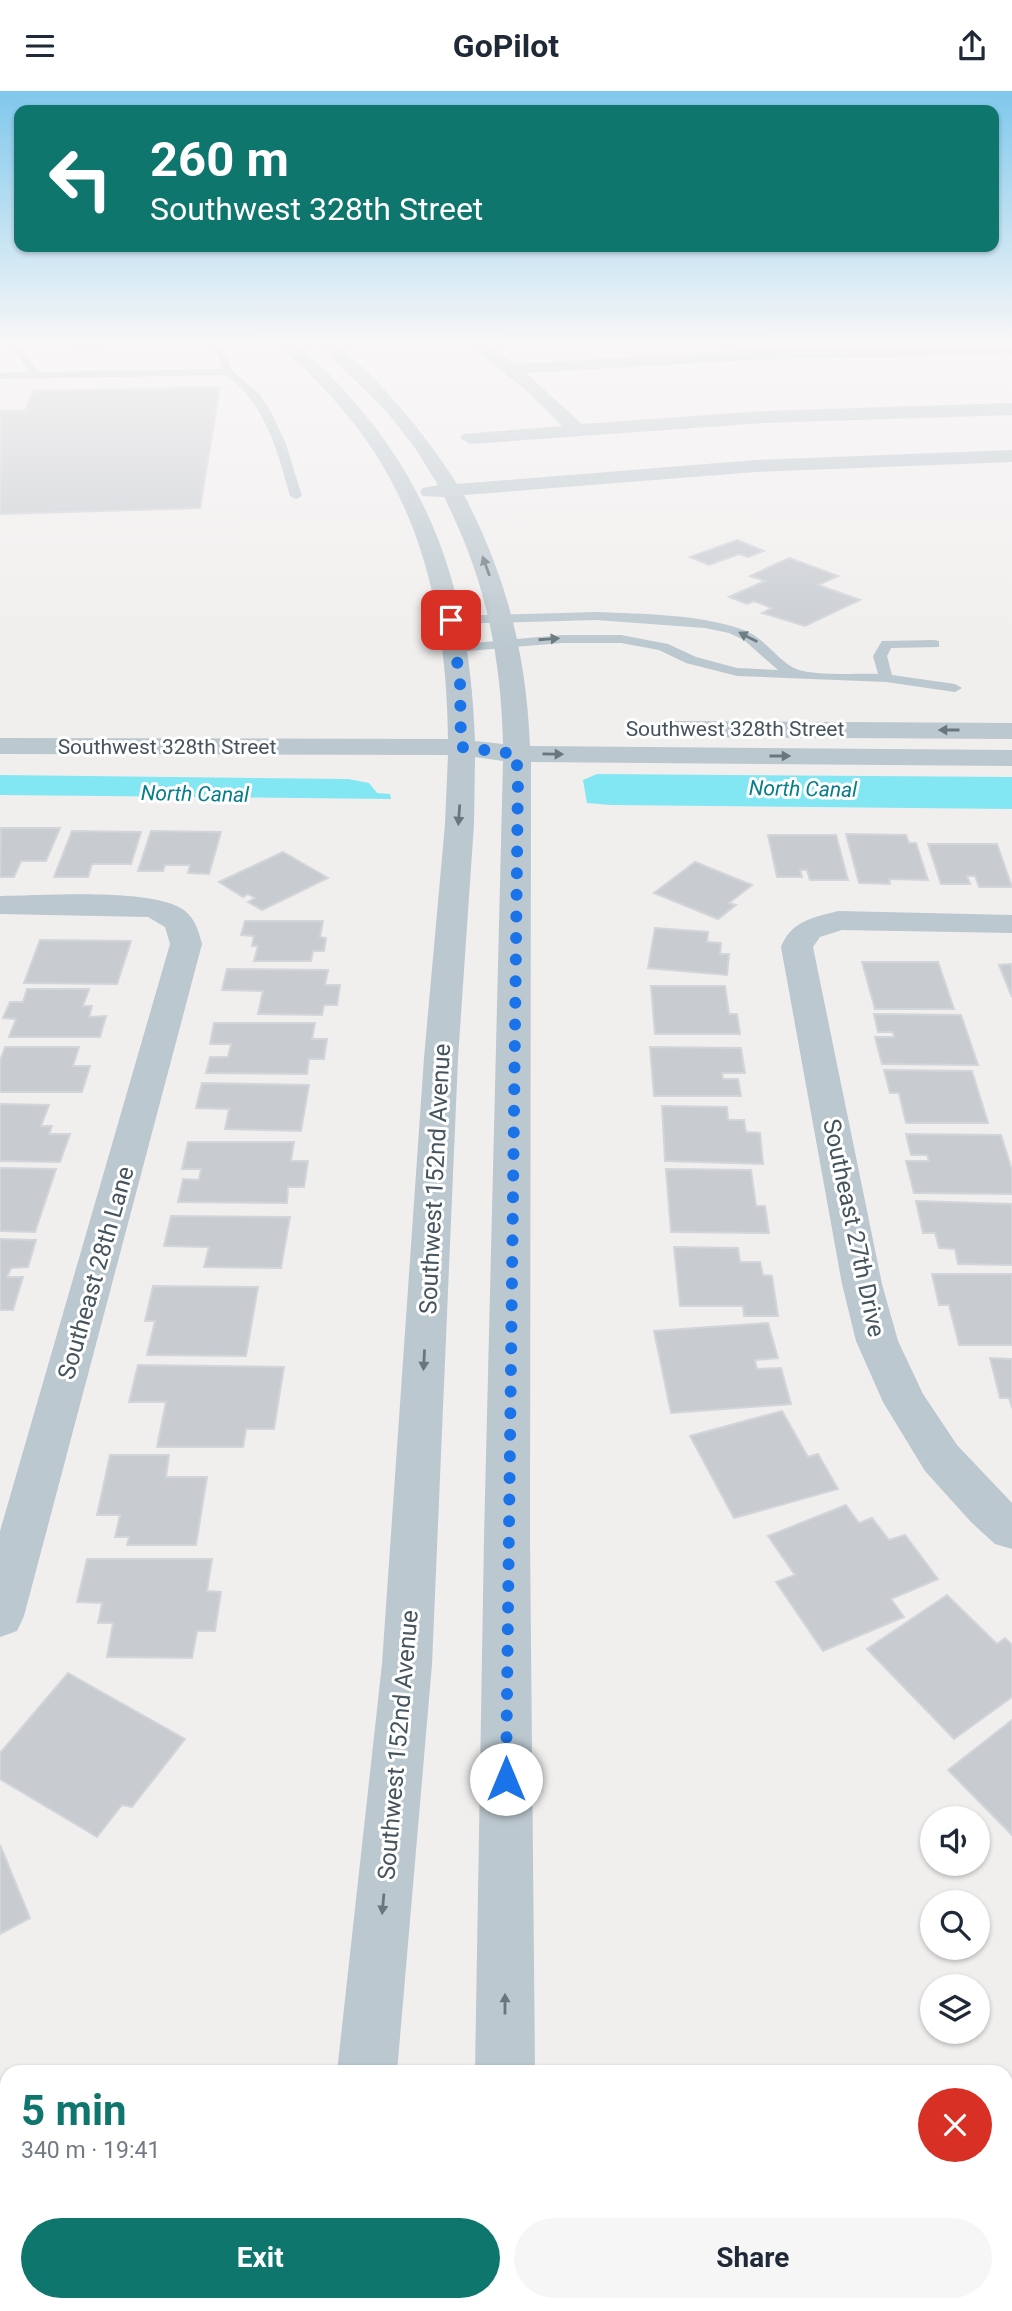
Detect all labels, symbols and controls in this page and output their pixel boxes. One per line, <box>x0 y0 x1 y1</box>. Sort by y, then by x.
icon: menu <box>21 27 59 65</box>
text: GoPilot <box>453 27 559 65</box>
icon: share <box>953 27 991 65</box>
text: 260 m <box>150 131 289 188</box>
icon: left <box>35 133 126 224</box>
text: Southwest 328th Street <box>150 190 483 228</box>
one-way arrow <box>480 556 491 577</box>
pin <box>421 590 481 650</box>
icon: arrive <box>432 601 470 639</box>
one-way arrow <box>738 631 758 642</box>
one-way arrow <box>538 634 560 645</box>
street label: Southwest 328th Street <box>626 717 845 741</box>
one-way arrow <box>938 724 960 736</box>
street label: Southwest 328th Street <box>58 735 277 759</box>
one-way arrow <box>542 748 564 760</box>
one-way arrow <box>770 751 792 762</box>
water label: North Canal <box>749 776 858 802</box>
water label: North Canal <box>141 781 250 807</box>
one-way arrow <box>453 804 464 826</box>
street label: Southwest 152nd Avenue <box>414 1043 456 1315</box>
street label: Southeast 27th Drive <box>817 1116 891 1340</box>
street label: Southeast 28th Lane <box>52 1163 140 1383</box>
one-way arrow <box>419 1349 430 1371</box>
street label: Southwest 152nd Avenue <box>372 1609 424 1881</box>
position arrow <box>469 1742 543 1816</box>
map controls <box>920 1806 990 2044</box>
button: sound <box>920 1806 990 1876</box>
button: search <box>920 1890 990 1960</box>
one-way arrow <box>377 1894 388 1916</box>
button: layers <box>920 1974 990 2044</box>
one-way arrow <box>499 1993 511 2015</box>
text: 5 min <box>21 2086 127 2135</box>
button: close <box>918 2088 992 2162</box>
text: 340 m · 19:41 <box>21 2137 160 2164</box>
button: Exit <box>21 2218 500 2298</box>
button: Share <box>514 2218 992 2298</box>

